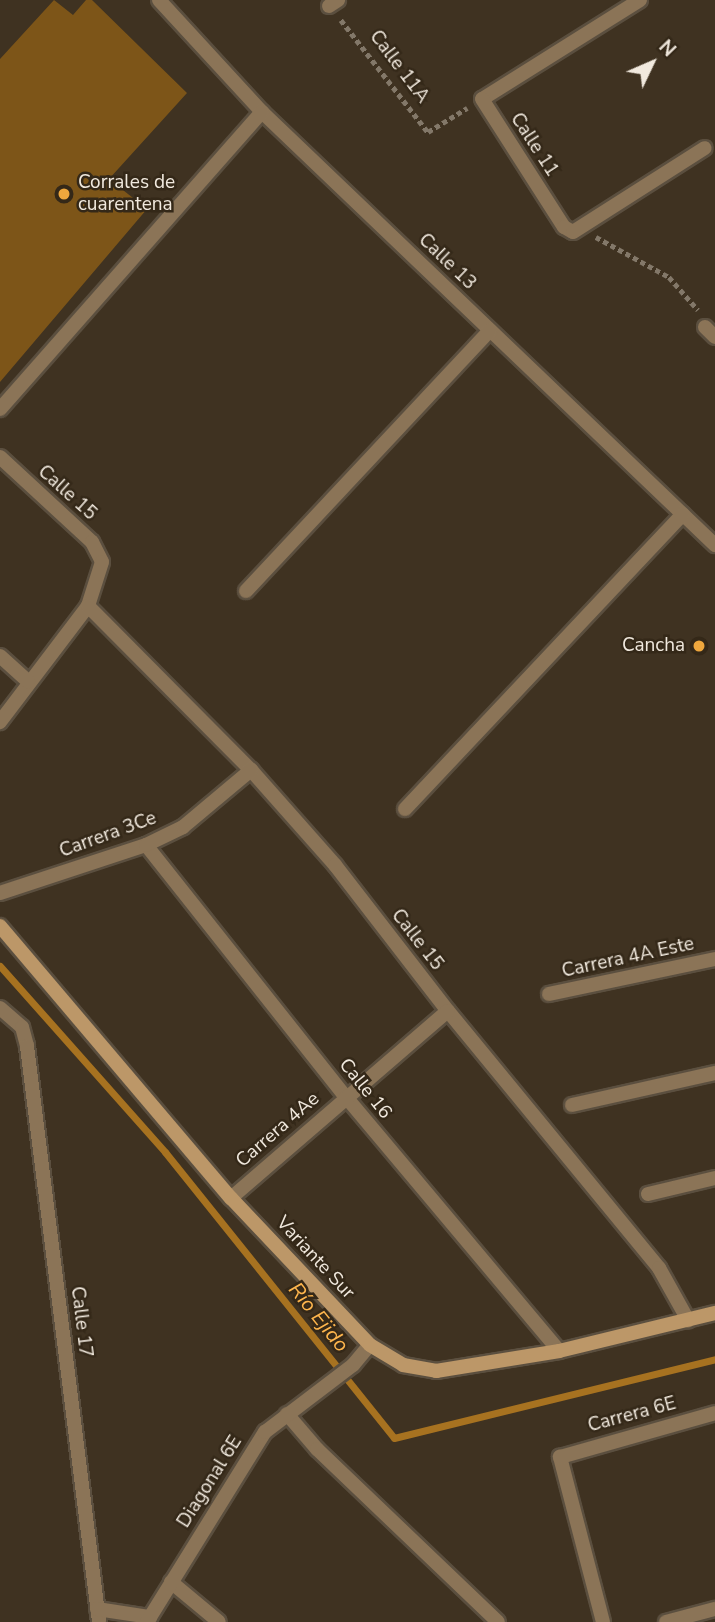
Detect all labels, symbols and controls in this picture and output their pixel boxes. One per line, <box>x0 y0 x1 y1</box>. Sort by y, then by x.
street label: Calle 11A <box>364 26 434 108</box>
north arrow <box>617 28 687 98</box>
text: N <box>653 34 681 63</box>
street label: Calle 11 <box>505 109 563 181</box>
place label: Corrales de cuarentena <box>78 172 175 216</box>
marker: Corrales de cuarentena <box>56 186 72 202</box>
street label: Calle 13 <box>413 229 481 295</box>
street label: Calle 15 <box>33 461 101 525</box>
place label: Cancha <box>622 635 685 657</box>
marker: Cancha <box>691 638 707 654</box>
street label: Carrera 3Ce <box>56 807 160 863</box>
street label: Calle 15 <box>386 905 448 975</box>
street label: Carrera 4A Este <box>560 933 696 983</box>
street label: Calle 16 <box>334 1054 396 1124</box>
street label: Carrera 4Ae <box>232 1088 324 1172</box>
street label: Variante Sur <box>271 1212 359 1304</box>
water label: Río Ejido <box>283 1277 355 1357</box>
street label: Calle 17 <box>65 1285 97 1359</box>
street label: Carrera 6E <box>585 1392 679 1438</box>
street label: Diagonal 6E <box>173 1432 247 1532</box>

